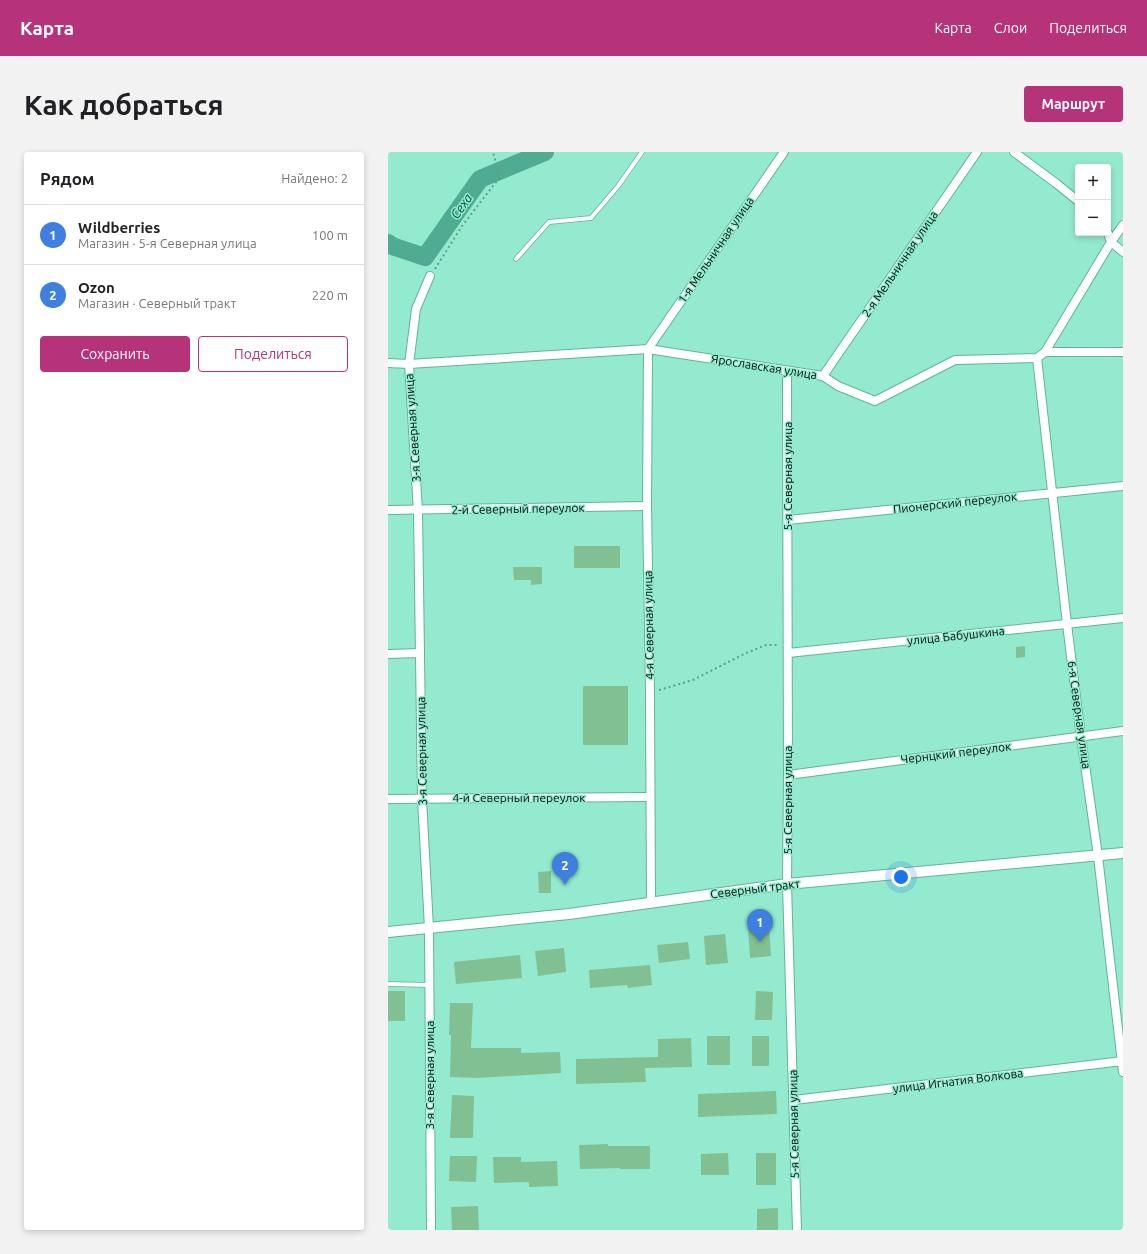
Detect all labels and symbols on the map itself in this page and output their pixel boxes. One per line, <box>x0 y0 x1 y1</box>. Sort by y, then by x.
water label: Сеха <box>447 191 475 221</box>
street label: 1-я Мельничная улица <box>675 194 756 305</box>
street label: 2-я Мельничная улица <box>859 208 940 319</box>
street label: Ярославская улица <box>710 352 818 381</box>
street label: 3-я Северная улица <box>402 373 423 483</box>
street label: 5-я Северная улица <box>781 422 794 530</box>
street label: Пионерский переулок <box>892 490 1018 515</box>
street label: 2-й Северный переулок <box>451 501 585 516</box>
street label: 4-я Северная улица <box>641 570 656 680</box>
street label: улица Бабушкина <box>906 624 1005 647</box>
street label: 6-я Северная улица <box>1065 660 1094 770</box>
street label: 3-я Северная улица <box>414 696 429 806</box>
street label: Чернцкий переулок <box>900 739 1012 766</box>
street label: 5-я Северная улица <box>781 746 794 854</box>
street label: 4-й Северный переулок <box>452 791 586 804</box>
pin: 2 <box>552 852 578 885</box>
your location <box>891 867 911 887</box>
street label: Северный тракт <box>709 876 801 900</box>
pin: 1 <box>747 909 773 942</box>
street label: 3-я Северная улица <box>423 1021 436 1129</box>
street label: улица Игнатия Волкова <box>892 1066 1024 1095</box>
street label: 5-я Северная улица <box>786 1069 801 1179</box>

